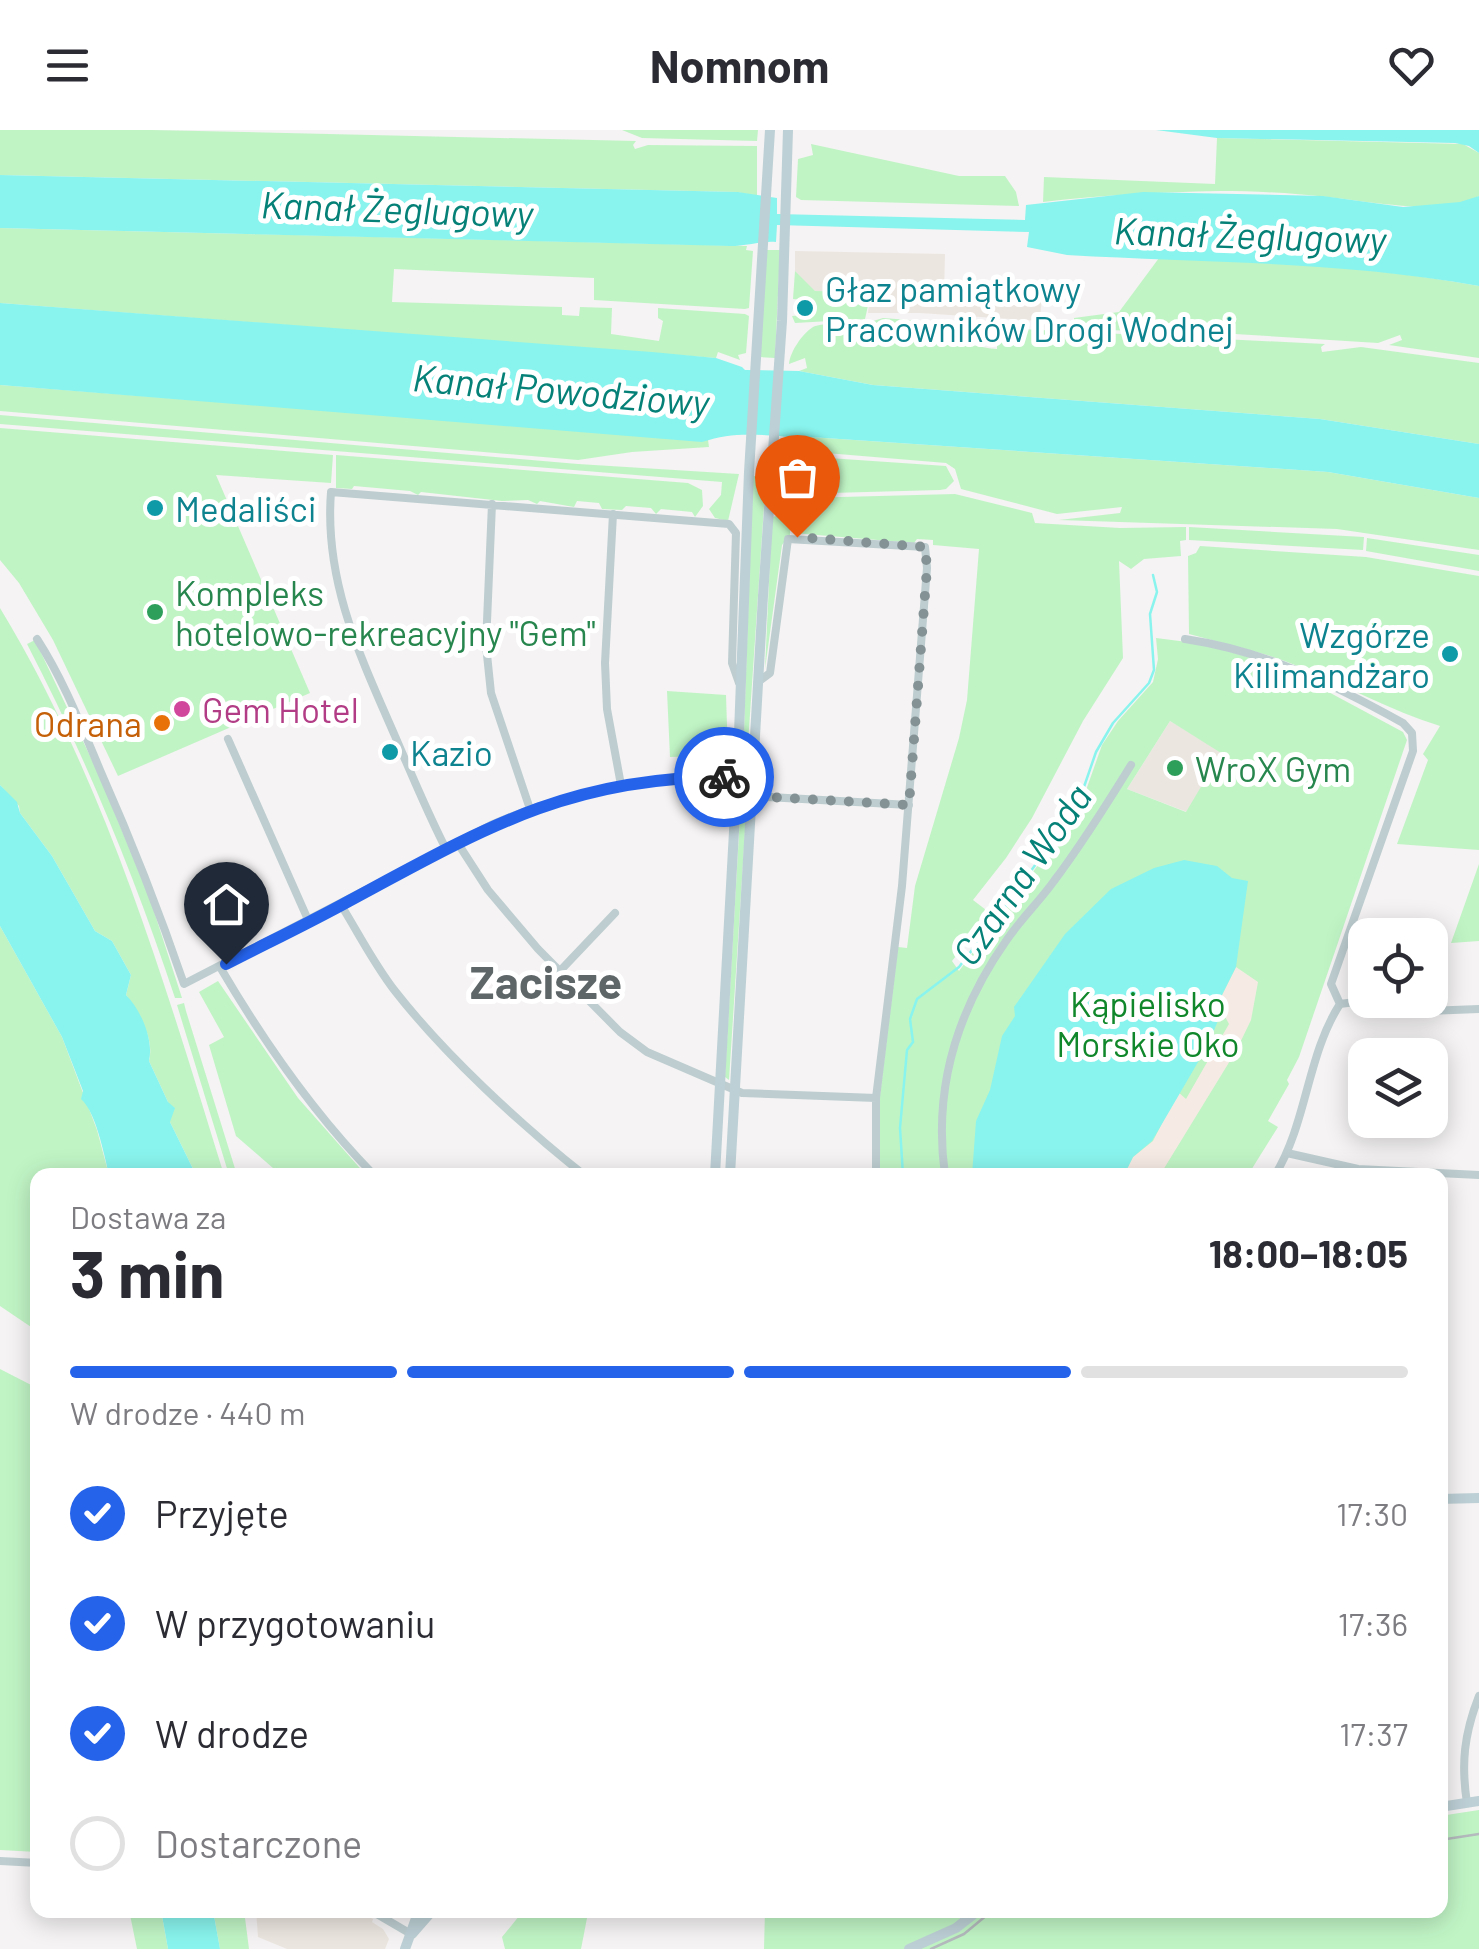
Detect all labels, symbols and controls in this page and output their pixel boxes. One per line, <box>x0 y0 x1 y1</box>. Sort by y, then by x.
icon: menu <box>40 38 95 93</box>
text: Nomnom <box>650 38 829 92</box>
icon: heart <box>1384 38 1439 93</box>
water label: Kanał Żeglugowy <box>260 180 535 236</box>
water label: Kanał Żeglugowy <box>1113 206 1388 262</box>
place label: Głaz pamiątkowy Pracowników Drogi Wodnej <box>825 267 1234 349</box>
marker: Głaz pamiątkowy Pracowników Drogi Wodnej <box>794 297 816 319</box>
water label: Kanał Powodziowy <box>411 353 712 425</box>
pin <box>755 435 840 538</box>
icon: bag <box>770 450 825 505</box>
place label: Medaliści <box>175 487 317 529</box>
marker: Medaliści <box>144 497 166 519</box>
place label: Kompleks hotelowo-rekreacyjny "Gem" <box>175 571 596 653</box>
marker: Kompleks hotelowo-rekreacyjny "Gem" <box>144 601 166 623</box>
place label: Wzgórze Kilimandżaro <box>1233 613 1430 695</box>
marker: Wzgórze Kilimandżaro <box>1439 643 1461 665</box>
place label: Gem Hotel <box>202 688 359 730</box>
marker: Gem Hotel <box>171 698 193 720</box>
place label: Odrana <box>34 702 142 744</box>
marker: Odrana <box>151 712 173 734</box>
courier <box>674 727 774 827</box>
place label: Kazio <box>410 731 493 773</box>
marker: Kazio <box>379 741 401 763</box>
place label: WroX Gym <box>1195 747 1351 789</box>
icon: bike <box>697 750 752 805</box>
marker: WroX Gym <box>1164 757 1186 779</box>
water label: Czarna Woda <box>942 775 1100 973</box>
pin <box>184 862 269 965</box>
icon: home <box>199 877 254 932</box>
map controls <box>1348 918 1448 1138</box>
button: locate <box>1348 918 1448 1018</box>
district label: Zacisze <box>470 954 622 1008</box>
park label: Kąpielisko Morskie Oko <box>1056 982 1240 1064</box>
button: layers <box>1348 1038 1448 1138</box>
text: Dostawa za <box>70 1197 226 1235</box>
text: 18:00–18:05 <box>1209 1230 1408 1276</box>
text: 3 min <box>70 1233 225 1311</box>
text: W drodze · 440 m <box>70 1393 305 1431</box>
icon: check <box>70 1486 125 1541</box>
text: Przyjęte <box>155 1490 289 1536</box>
text: 17:30 <box>1336 1494 1408 1532</box>
icon: check <box>70 1596 125 1651</box>
text: W przygotowaniu <box>155 1600 435 1646</box>
text: 17:36 <box>1338 1604 1408 1642</box>
icon: check <box>70 1706 125 1761</box>
text: W drodze <box>155 1710 309 1756</box>
text: 17:37 <box>1339 1714 1408 1752</box>
text: Dostarczone <box>155 1820 362 1866</box>

